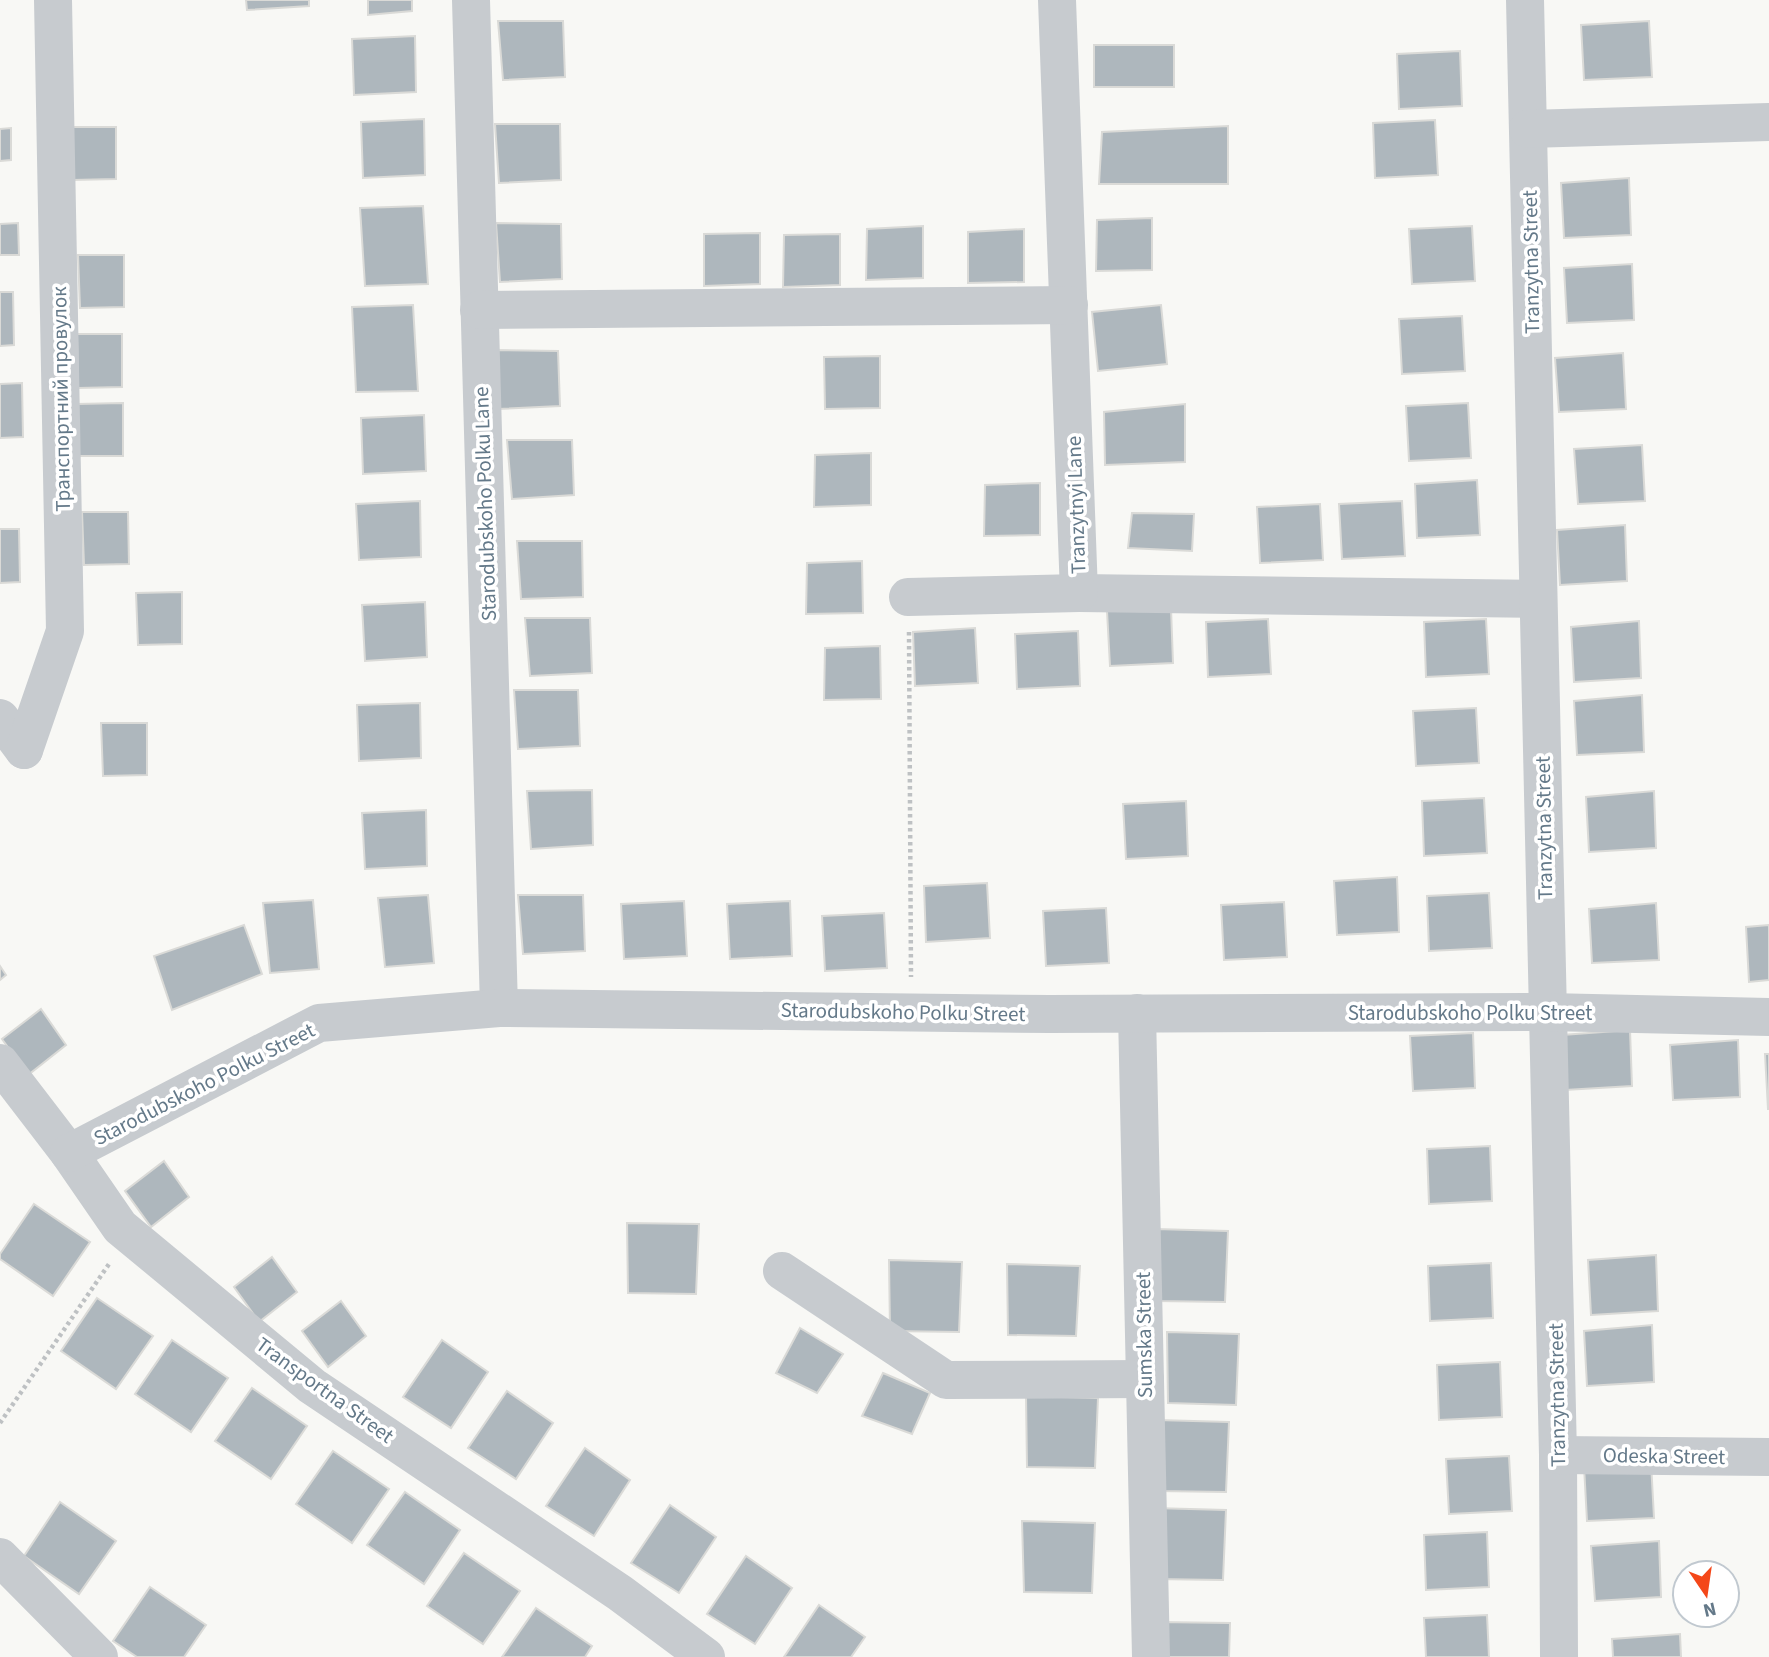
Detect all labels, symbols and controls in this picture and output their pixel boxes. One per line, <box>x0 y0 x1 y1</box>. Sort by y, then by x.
street label: Tranzytna Street <box>1515 190 1547 334</box>
street label: Транспортний провулок <box>44 286 78 512</box>
street label: Starodubskoho Polku Lane <box>466 386 504 622</box>
street label: Tranzytnyi Lane <box>1059 435 1093 575</box>
street label: Tranzytna Street <box>1528 756 1560 900</box>
street label: Starodubskoho Polku Street <box>780 995 1026 1029</box>
street label: Starodubskoho Polku Street <box>1348 998 1592 1028</box>
street label: Starodubskoho Polku Street <box>88 1015 320 1153</box>
street label: Sumska Street <box>1128 1272 1160 1398</box>
street label: Tranzytna Street <box>1541 1323 1573 1467</box>
street label: Transportna Street <box>250 1330 400 1450</box>
street label: Odeska Street <box>1603 1440 1725 1472</box>
north arrow <box>1671 1559 1741 1629</box>
text: N <box>1700 1595 1719 1624</box>

